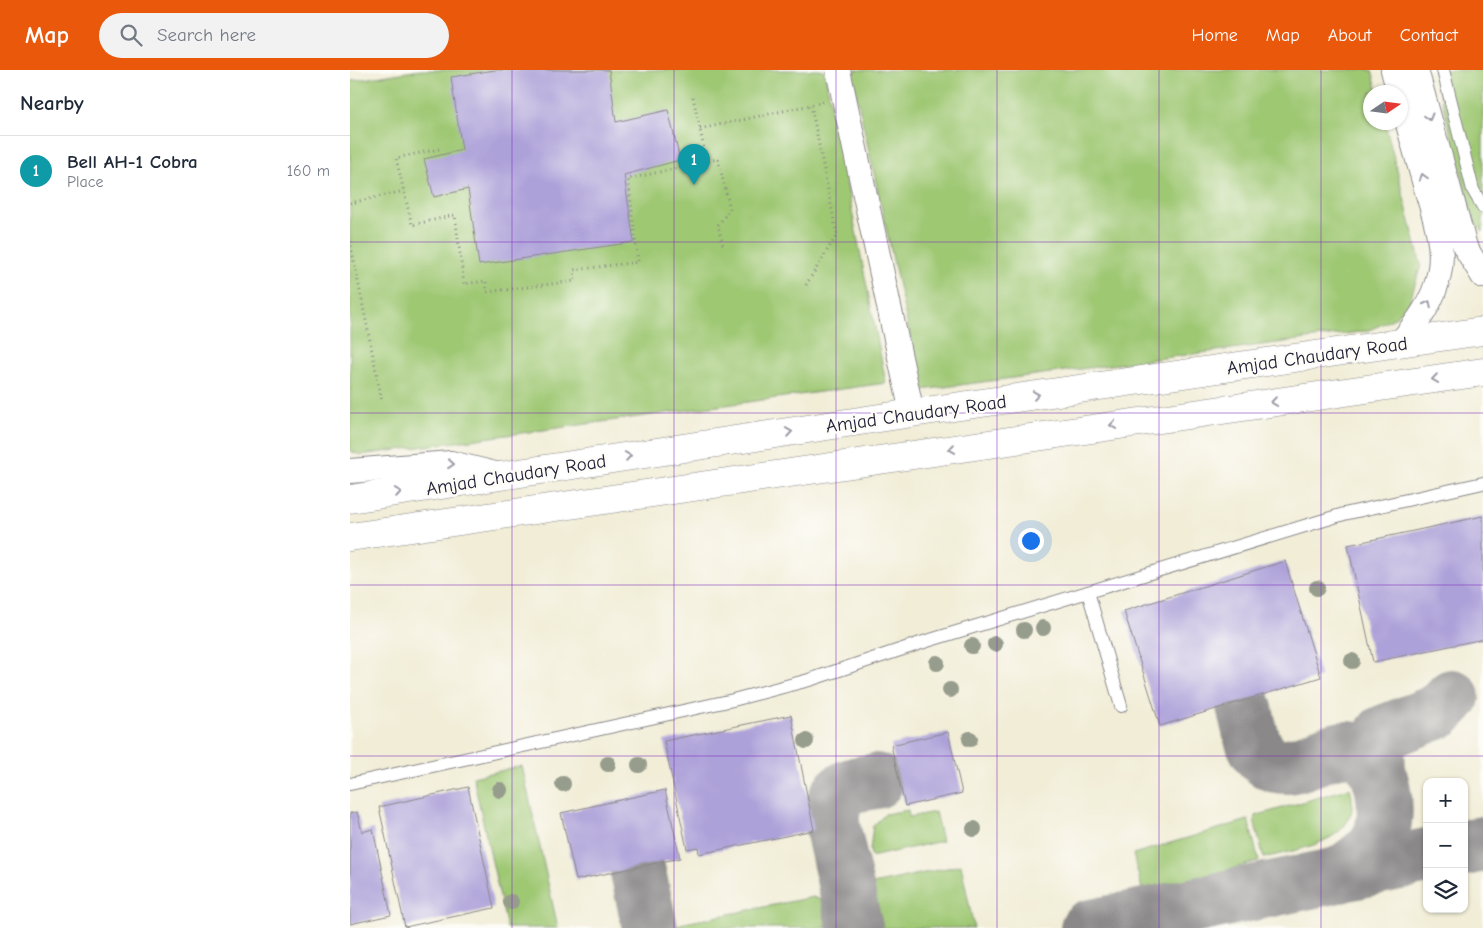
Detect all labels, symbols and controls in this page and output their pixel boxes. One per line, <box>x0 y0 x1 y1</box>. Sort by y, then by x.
search box <box>99 13 449 58</box>
text: Map <box>25 21 69 49</box>
icon: search <box>117 21 145 49</box>
text: Search here <box>157 24 256 46</box>
text: Home <box>1191 25 1238 46</box>
text: Map <box>1266 25 1300 46</box>
text: About <box>1328 25 1372 46</box>
text: Contact <box>1400 25 1458 46</box>
north arrow <box>1363 85 1408 130</box>
text: Nearby <box>20 91 84 115</box>
one-way arrow <box>1423 113 1434 121</box>
pin: 1 <box>678 144 710 185</box>
text: Bell AH-1 Cobra <box>67 151 198 173</box>
text: 1 <box>33 162 39 180</box>
text: 160 m <box>287 162 330 180</box>
one-way arrow <box>1418 172 1429 181</box>
text: Place <box>67 173 103 191</box>
one-way arrow <box>1422 300 1432 309</box>
street label: Amjad Chaudary Road <box>1225 332 1409 380</box>
one-way arrow <box>1430 373 1438 384</box>
street label: Amjad Chaudary Road <box>824 390 1008 438</box>
one-way arrow <box>1032 391 1040 401</box>
one-way arrow <box>1270 396 1278 407</box>
one-way arrow <box>1109 419 1117 430</box>
one-way arrow <box>784 427 793 437</box>
one-way arrow <box>948 443 957 453</box>
street label: Amjad Chaudary Road <box>425 450 608 500</box>
one-way arrow <box>624 452 632 462</box>
one-way arrow <box>447 458 455 469</box>
one-way arrow <box>394 487 403 497</box>
your location <box>1018 528 1044 554</box>
map controls <box>1423 778 1468 913</box>
button: + <box>1423 778 1468 823</box>
button: − <box>1423 823 1468 868</box>
button: layers <box>1423 868 1468 913</box>

